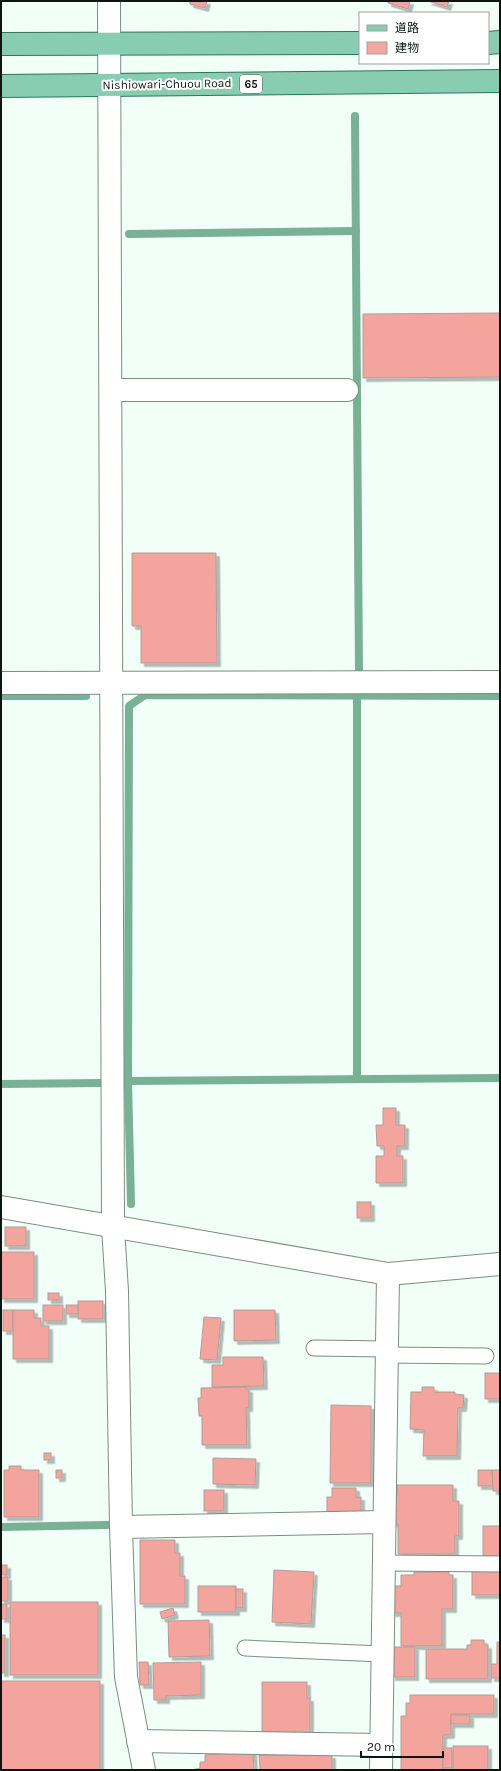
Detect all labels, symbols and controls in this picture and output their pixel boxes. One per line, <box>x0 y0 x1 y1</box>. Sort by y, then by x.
legend <box>359 12 489 64</box>
text: 道路 <box>395 21 419 35</box>
text: 建物 <box>395 41 419 55</box>
road number: 65 <box>240 75 262 93</box>
street label: Nishiowari-Chuou Road <box>102 76 232 92</box>
scale bar <box>361 1733 443 1759</box>
text: 20 m <box>367 1740 395 1754</box>

